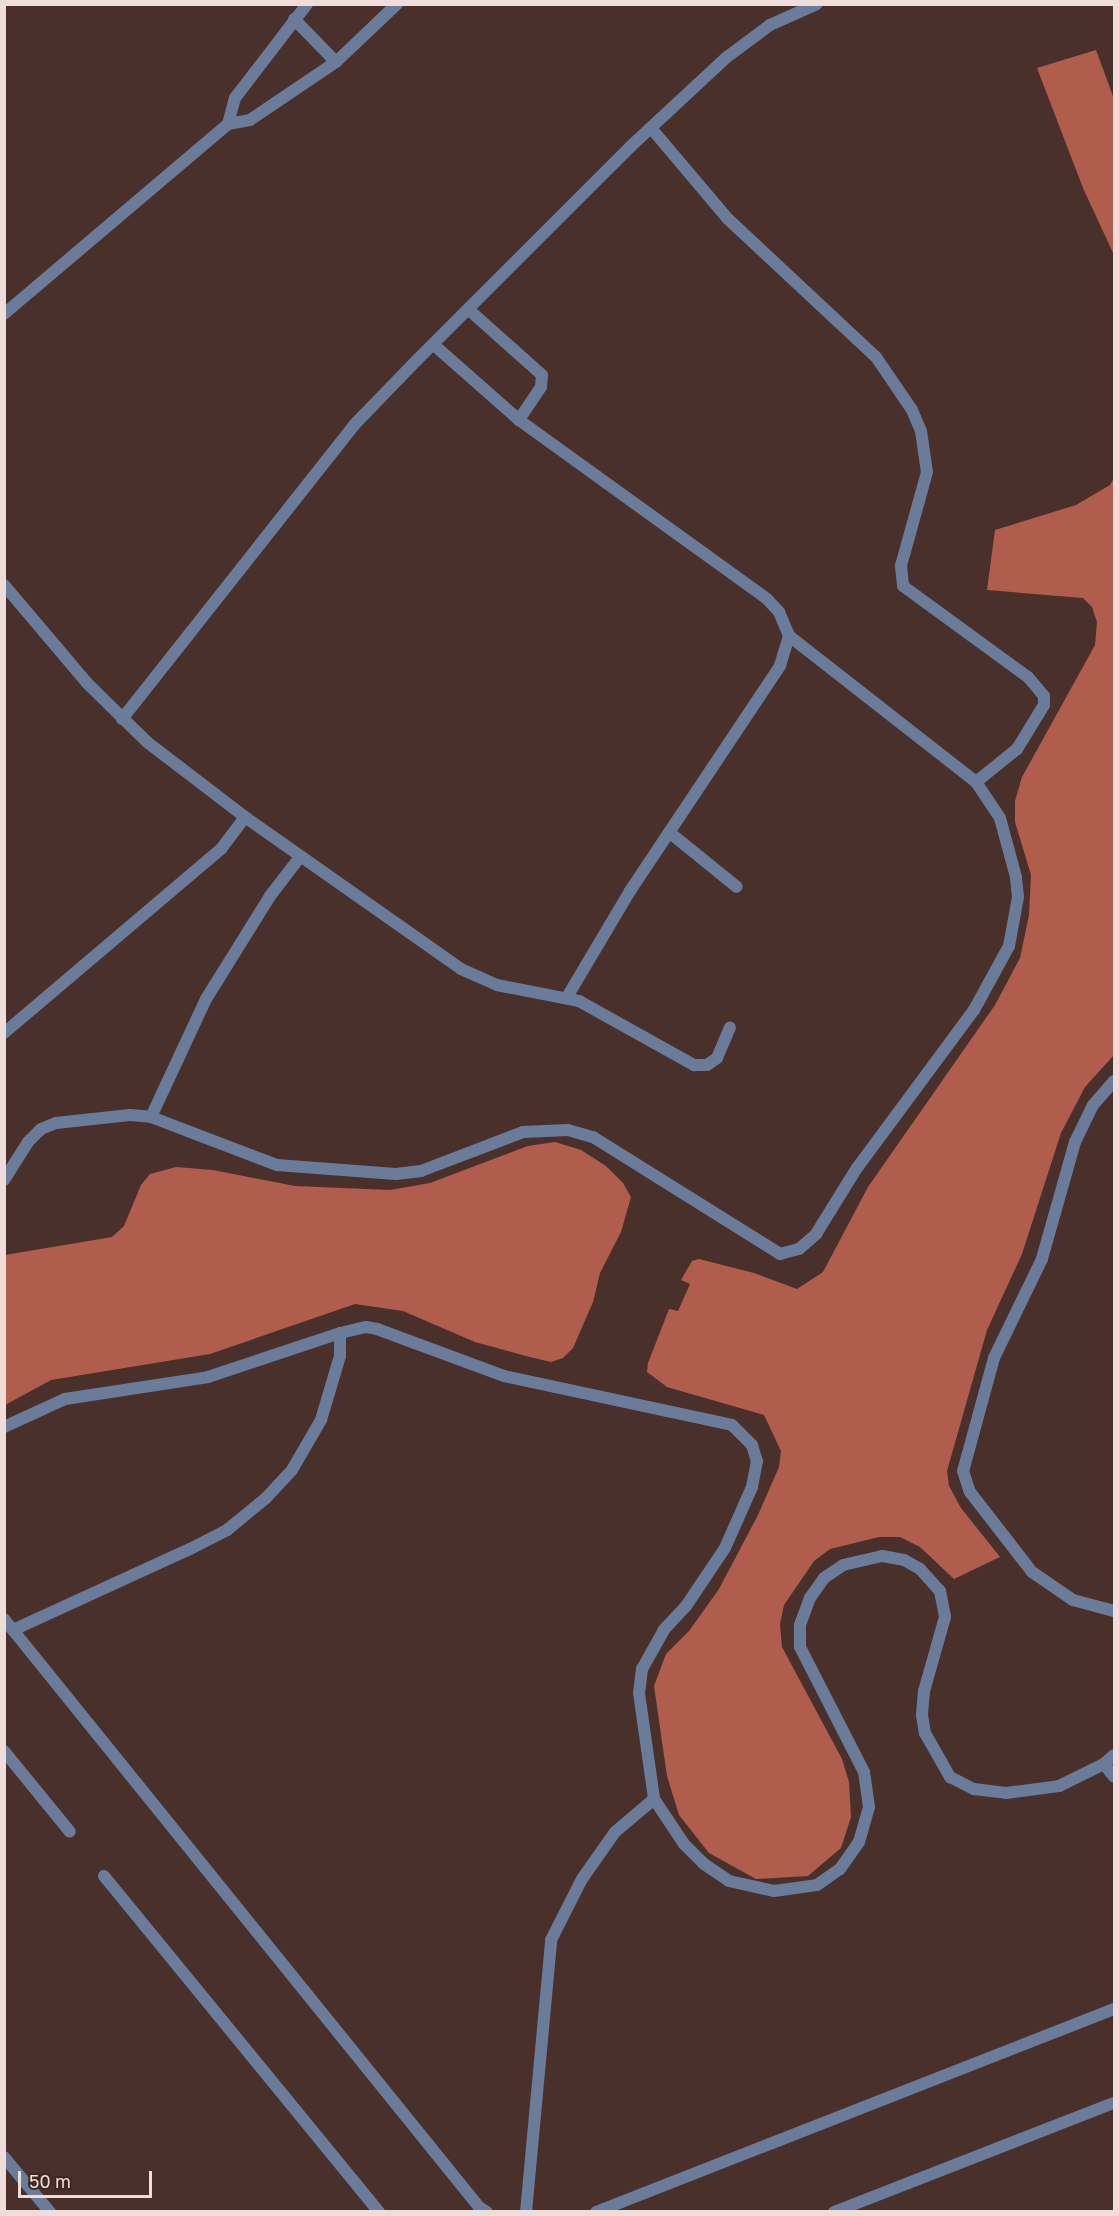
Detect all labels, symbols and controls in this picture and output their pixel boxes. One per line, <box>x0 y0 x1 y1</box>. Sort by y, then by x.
scale bar <box>21 2159 154 2197</box>
text: 50 m <box>29 2170 71 2192</box>

